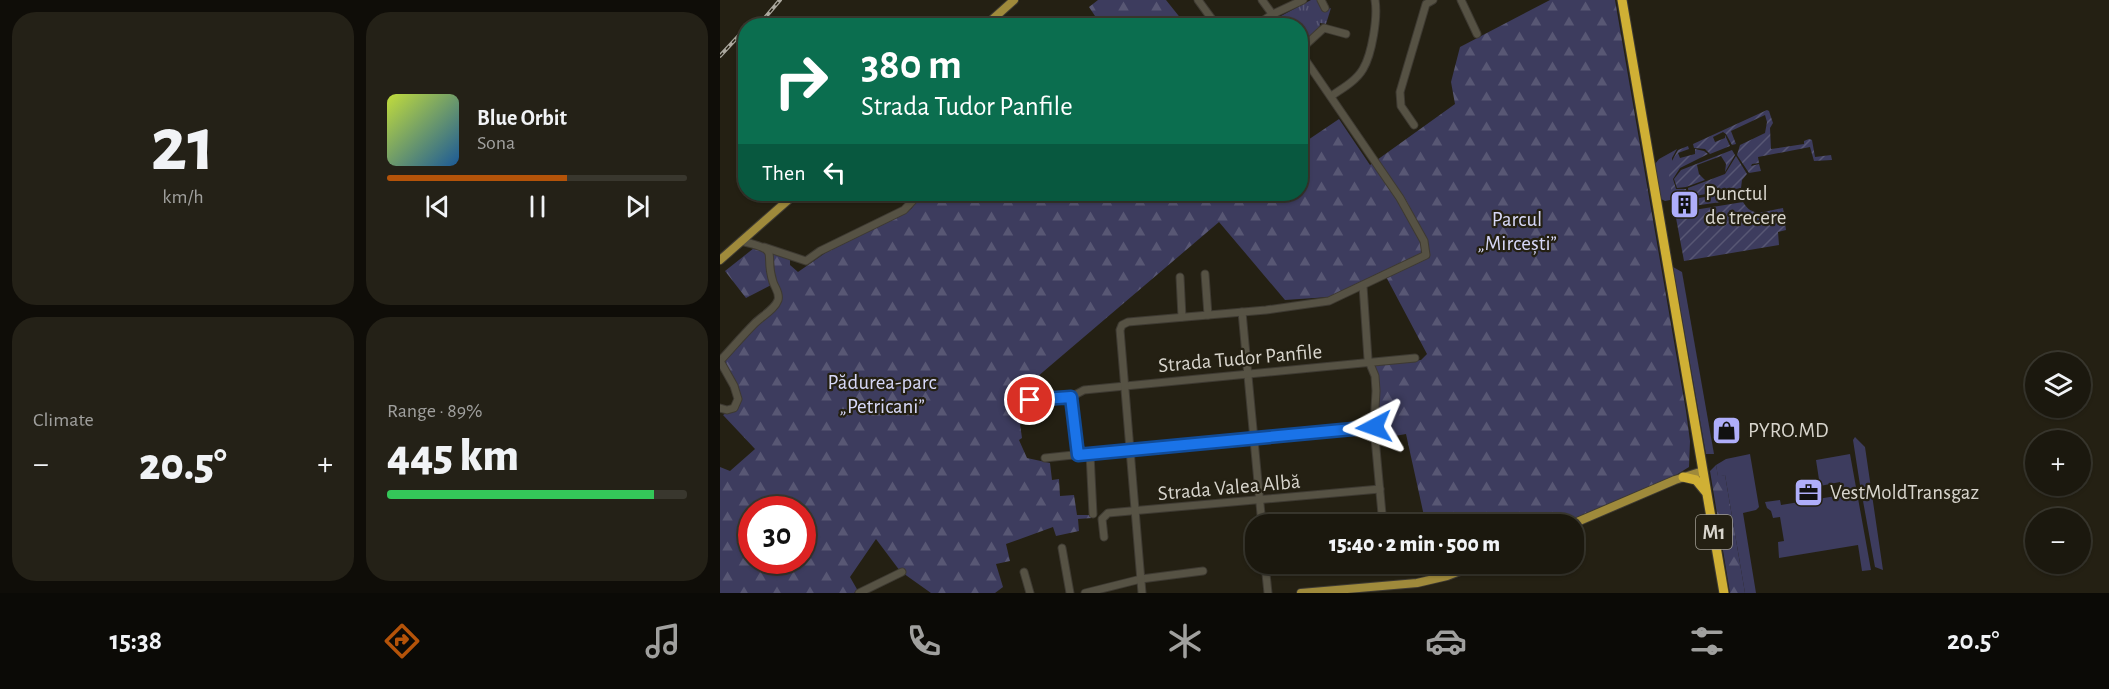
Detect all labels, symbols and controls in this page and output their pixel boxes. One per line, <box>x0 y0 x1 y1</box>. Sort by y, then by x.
icon: right <box>762 42 840 120</box>
text: 380 m <box>861 44 962 86</box>
text: Strada Tudor Panfile <box>861 93 1073 120</box>
text: 21 <box>151 107 215 185</box>
text: Blue Orbit <box>477 107 567 129</box>
text: Sona <box>477 133 515 153</box>
icon: left <box>818 156 851 189</box>
text: Then <box>762 162 806 184</box>
place label: Punctul de trecere <box>1705 183 1786 228</box>
text: km/h <box>162 187 204 207</box>
building icon: Punctul de trecere <box>1668 189 1700 221</box>
icon: previous <box>421 190 454 223</box>
icon: pause <box>521 190 554 223</box>
icon: next <box>621 190 654 223</box>
park label: Parcul „Mircești” <box>1477 209 1557 256</box>
street label: Strada Tudor Panfile <box>1157 341 1323 376</box>
map controls <box>2025 352 2091 574</box>
button: layers <box>2025 352 2091 418</box>
park label: Pădurea-parc „Petricani” <box>827 372 937 417</box>
pin <box>1004 374 1055 425</box>
icon: arrive <box>1013 383 1046 416</box>
position arrow <box>1342 395 1406 459</box>
text: Range · 89% <box>387 401 483 421</box>
text: Climate <box>33 410 94 430</box>
shop icon: PYRO.MD <box>1711 414 1743 446</box>
place label: PYRO.MD <box>1748 420 1829 441</box>
button: + <box>2025 430 2091 496</box>
text: 445 km <box>387 434 519 479</box>
text: 20.5° <box>139 443 227 488</box>
text: − <box>33 448 49 481</box>
text: + <box>317 448 333 481</box>
street label: Strada Valea Albă <box>1157 471 1302 504</box>
office icon: VestMoldTransgaz <box>1793 476 1825 508</box>
place label: VestMoldTransgaz <box>1830 482 1979 503</box>
speed limit sign: 30 <box>738 496 816 574</box>
button: − <box>2025 508 2091 574</box>
road number: M1 <box>1696 515 1732 549</box>
text: 15:40 · 2 min · 500 m <box>1329 533 1500 555</box>
icon: directions <box>381 620 423 662</box>
icon: music <box>642 620 684 662</box>
icon: phone <box>903 620 945 662</box>
icon: climate <box>1164 620 1206 662</box>
icon: car <box>1425 620 1467 662</box>
icon: filters <box>1686 620 1728 662</box>
text: 15:38 <box>109 627 162 654</box>
text: 20.5° <box>1947 627 1999 654</box>

